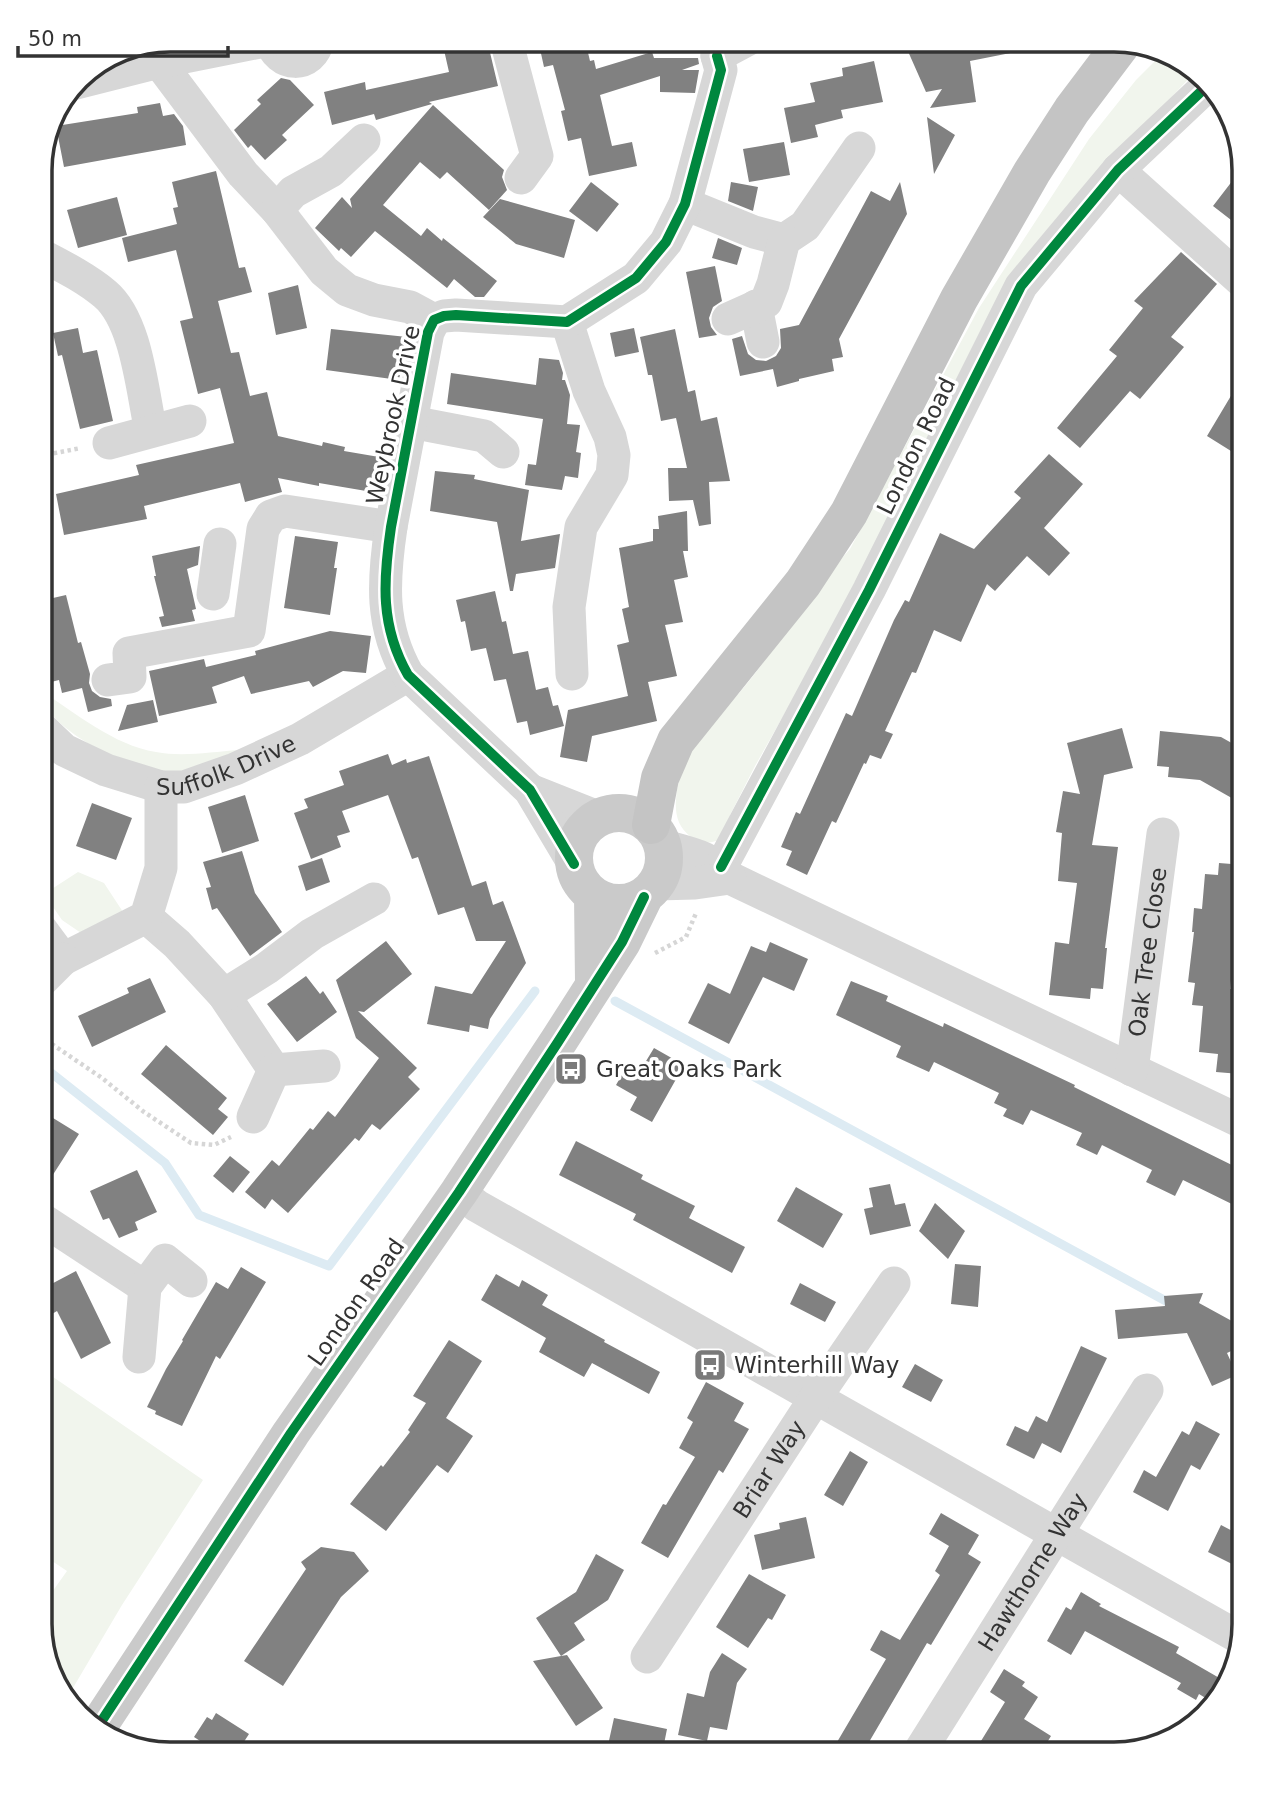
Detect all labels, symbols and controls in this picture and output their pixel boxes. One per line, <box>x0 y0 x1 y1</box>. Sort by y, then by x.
scale bar <box>18 14 228 58</box>
text: 50 m <box>28 27 82 51</box>
street label: Weybrook Drive <box>361 323 425 507</box>
street label: London Road <box>872 373 960 519</box>
street label: Suffolk Drive <box>156 730 300 800</box>
street label: Oak Tree Close <box>1123 866 1172 1038</box>
bus stop icon: Great Oaks Park <box>552 1050 590 1088</box>
place label: Great Oaks Park <box>596 1056 783 1082</box>
street label: London Road <box>303 1233 409 1371</box>
bus stop icon: Winterhill Way <box>691 1346 729 1384</box>
place label: Winterhill Way <box>734 1352 899 1378</box>
street label: Briar Way <box>728 1415 810 1523</box>
street label: Hawthorne Way <box>973 1488 1092 1656</box>

